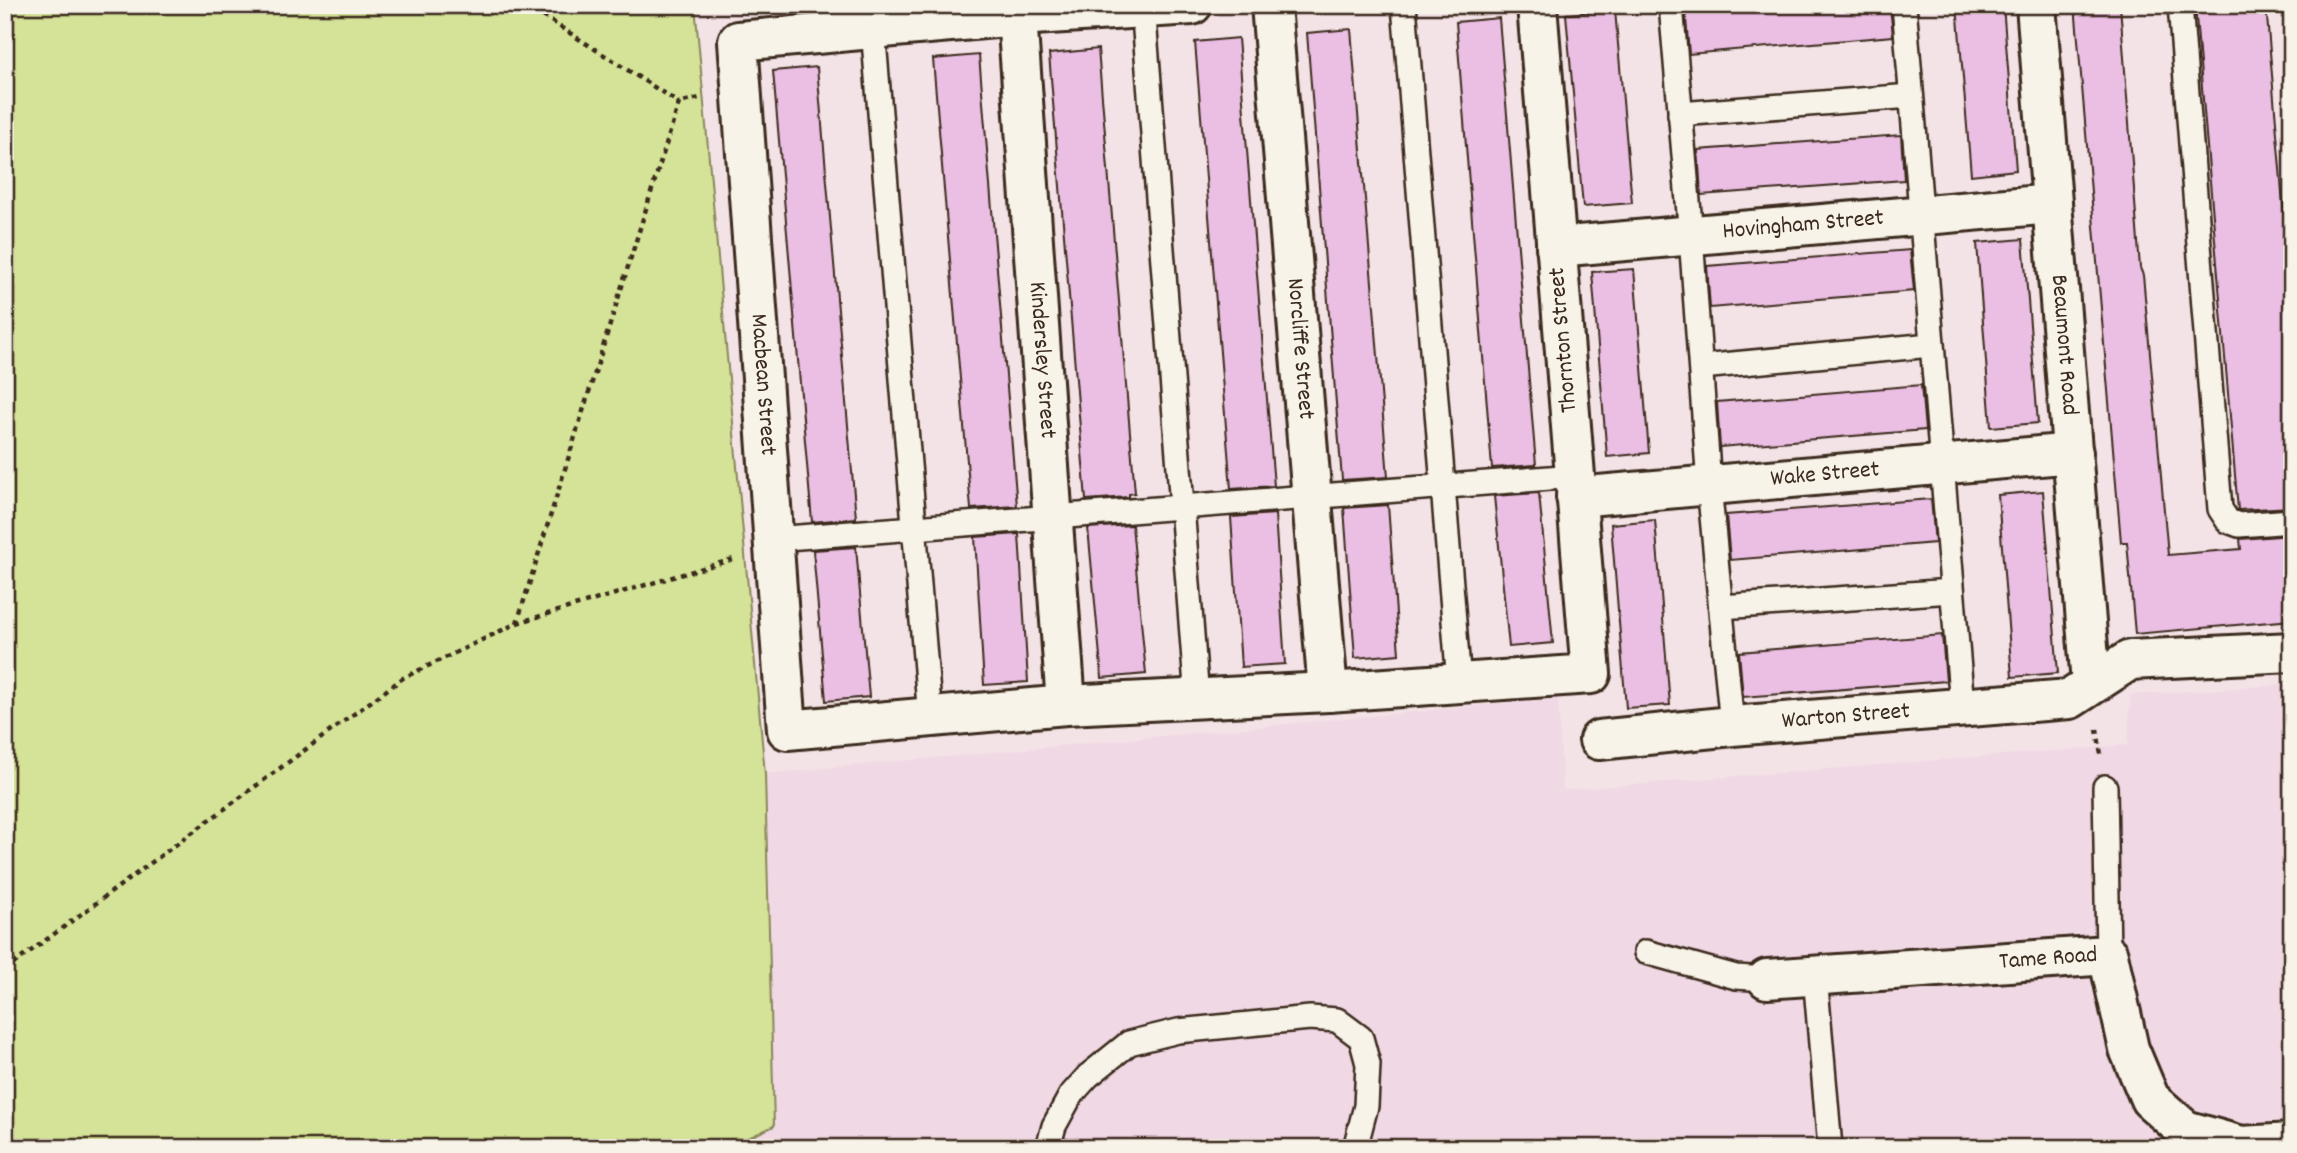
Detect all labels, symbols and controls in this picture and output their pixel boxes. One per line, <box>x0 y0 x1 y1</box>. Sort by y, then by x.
street label: Hovingham Street <box>1721 202 1885 249</box>
street label: Thornton Street <box>1541 266 1587 414</box>
street label: Beaumont Road <box>2041 273 2086 417</box>
street label: Norcliffe Street <box>1277 277 1322 421</box>
street label: Kindersley Street <box>1019 280 1064 440</box>
street label: Macbean Street <box>740 313 784 457</box>
street label: Wake Street <box>1769 453 1881 497</box>
street label: Warton Street <box>1781 695 1911 739</box>
street label: Tame Road <box>1998 939 2099 980</box>

